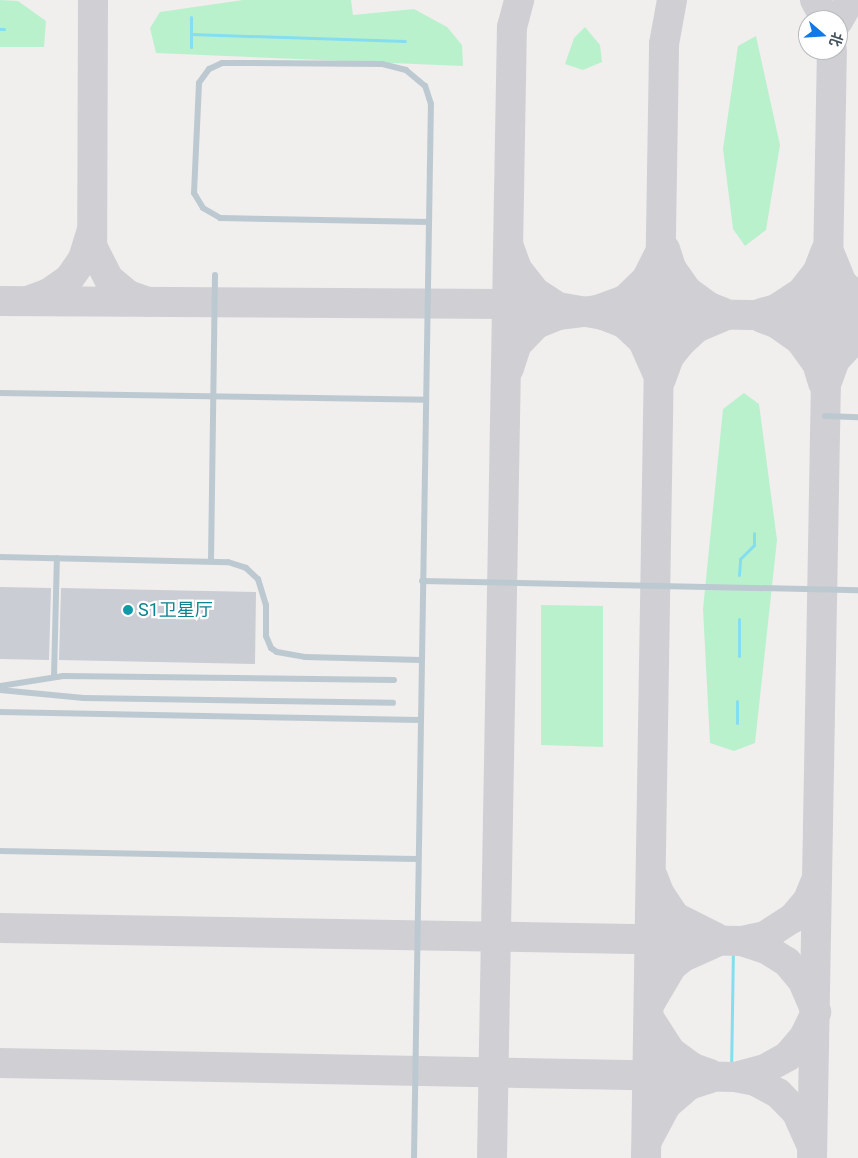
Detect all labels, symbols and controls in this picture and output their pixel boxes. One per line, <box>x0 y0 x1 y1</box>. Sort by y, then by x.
north arrow <box>798 10 848 60</box>
text: 北 <box>826 30 846 49</box>
place label: S1卫星厅 <box>138 599 213 621</box>
marker: S1卫星厅 <box>122 604 134 616</box>

